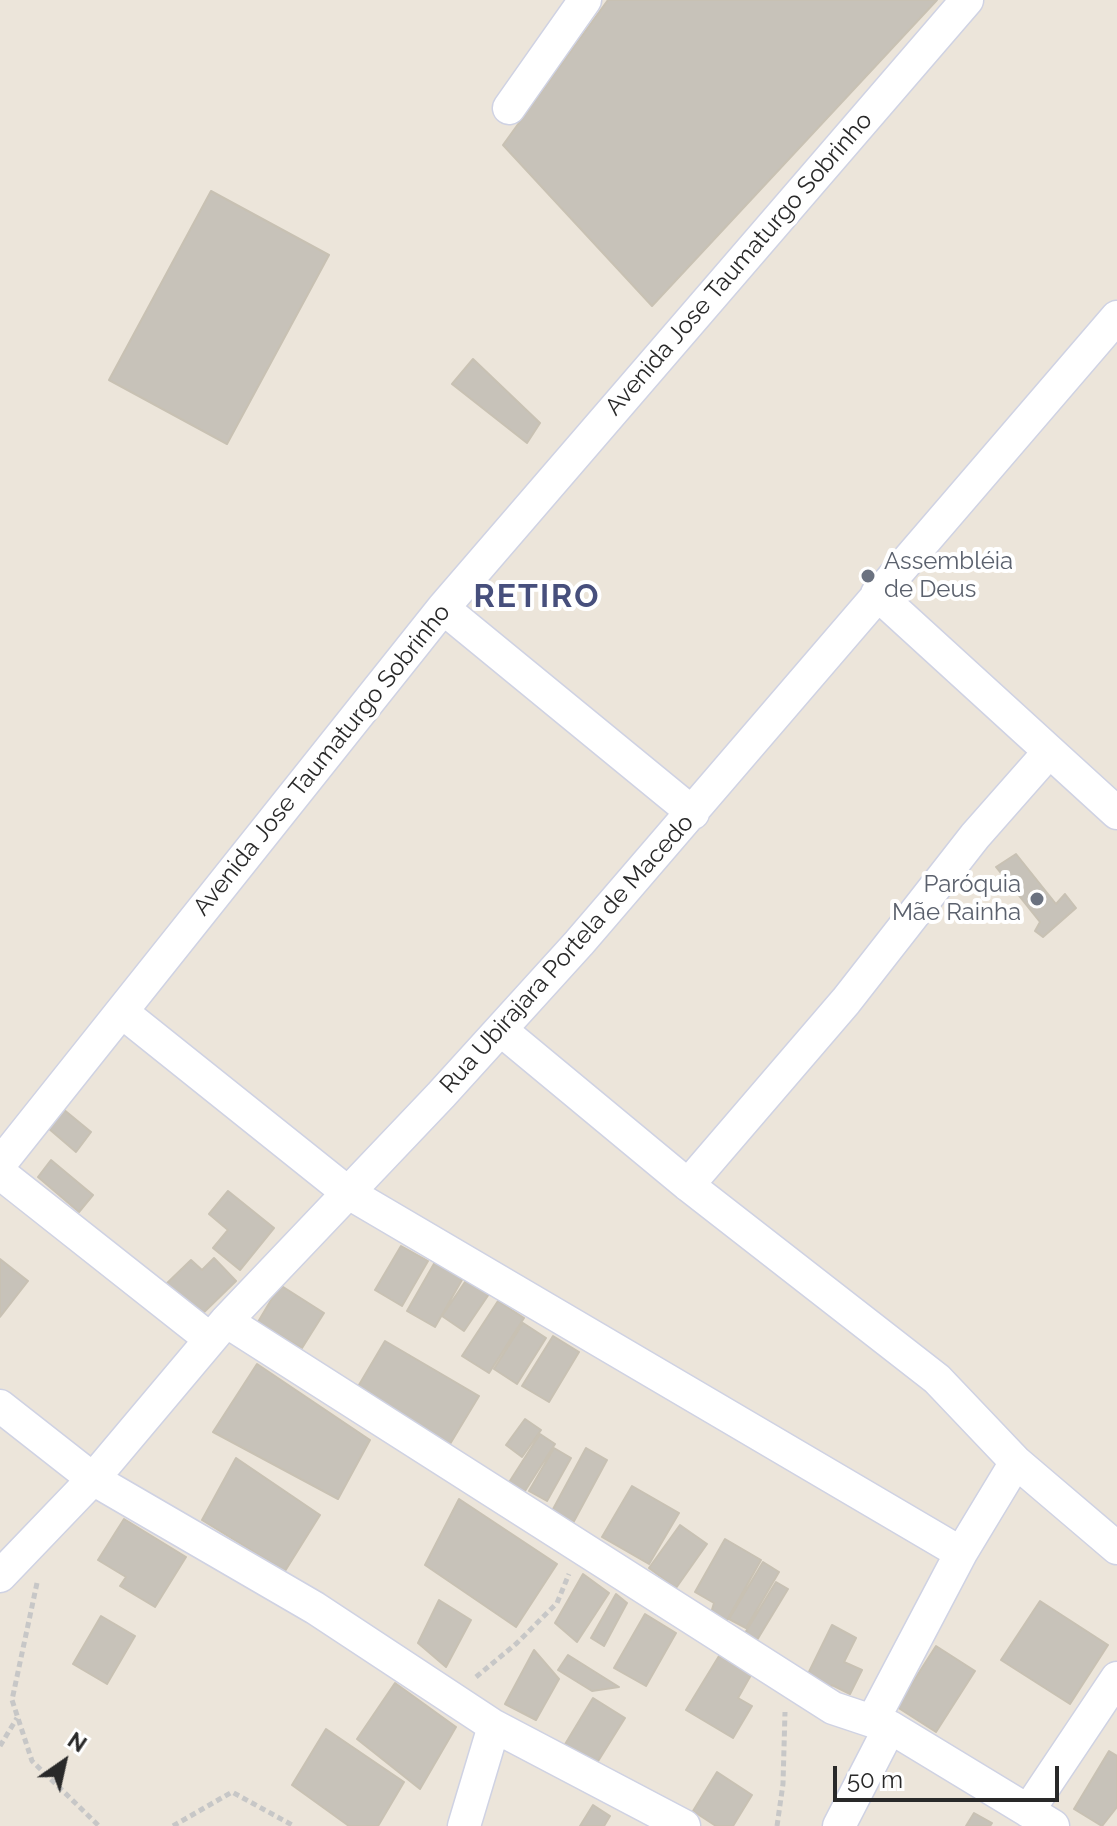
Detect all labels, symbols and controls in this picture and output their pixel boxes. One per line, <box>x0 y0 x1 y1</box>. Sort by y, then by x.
street label: Avenida Jose Taumaturgo Sobrinho <box>599 106 879 422</box>
place label: Assembléia de Deus <box>884 548 1013 604</box>
marker: Assembléia de Deus <box>859 567 877 585</box>
district label: RETIRO <box>474 578 600 616</box>
street label: Avenida Jose Taumaturgo Sobrinho <box>187 598 457 922</box>
street label: Rua Ubirajara Portela de Macedo <box>434 809 700 1099</box>
place label: Paróquia Mãe Rainha <box>892 871 1021 927</box>
marker: Paróquia Mãe Rainha <box>1028 890 1046 908</box>
north arrow <box>24 1722 104 1802</box>
text: N <box>63 1727 92 1758</box>
scale bar <box>837 1750 1063 1800</box>
text: 50 m <box>847 1765 903 1794</box>

